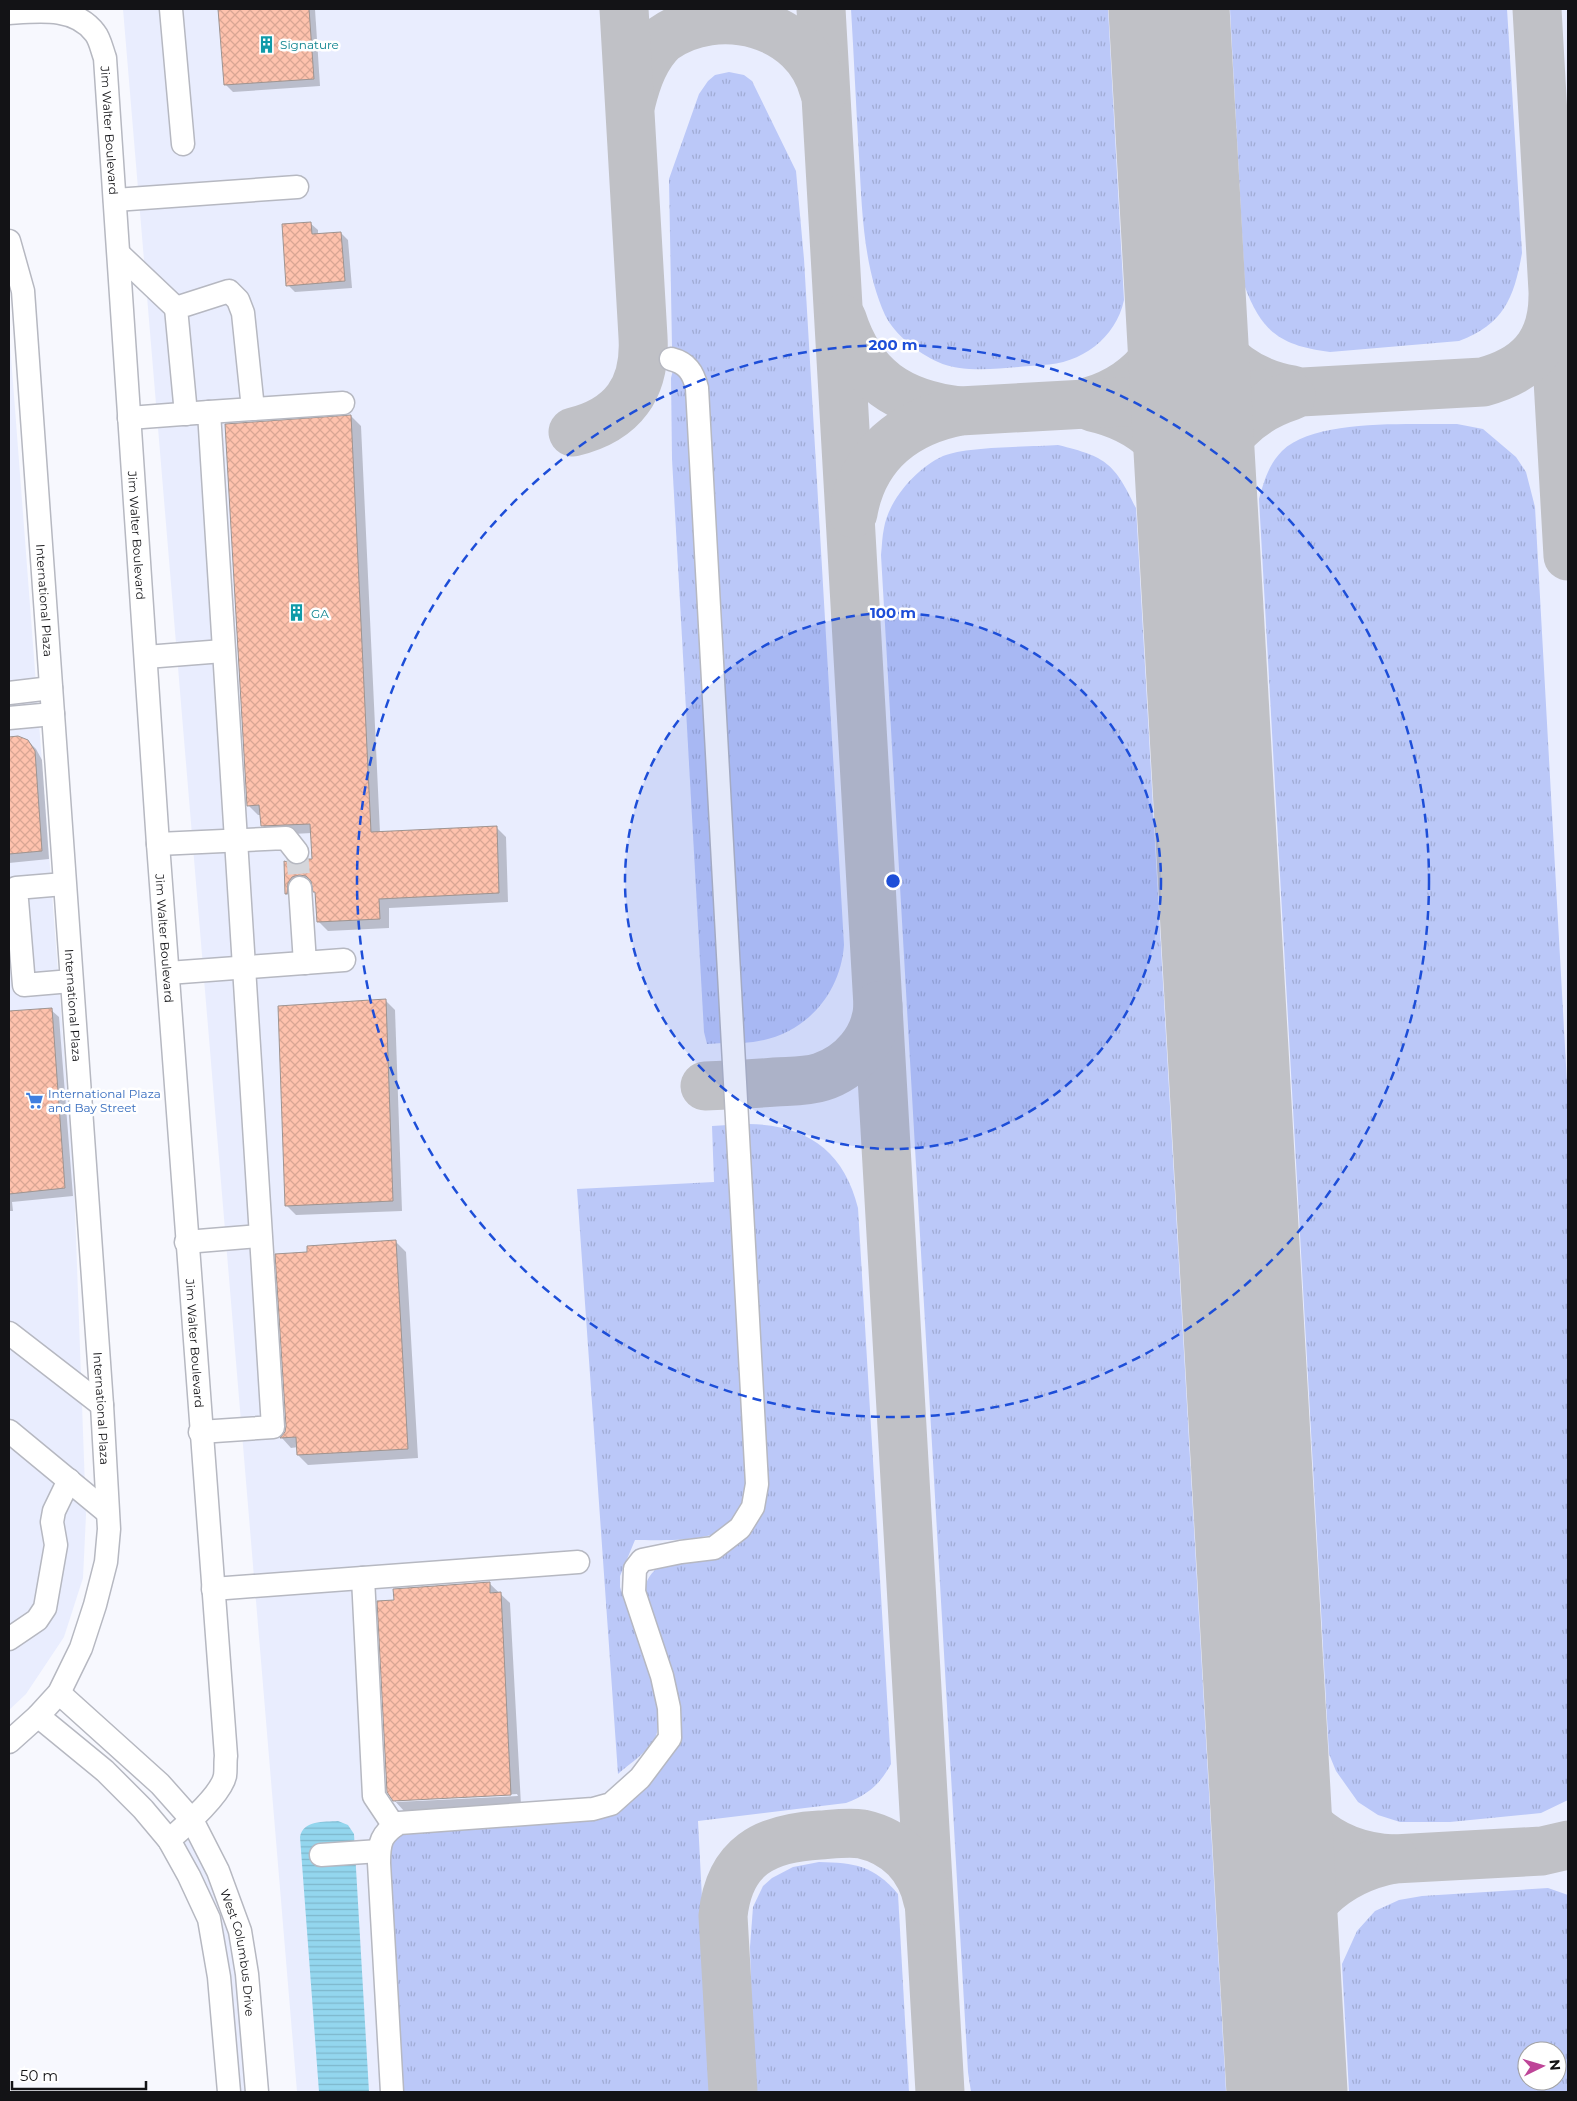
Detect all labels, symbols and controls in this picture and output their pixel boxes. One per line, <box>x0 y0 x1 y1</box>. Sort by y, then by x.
building icon: Signature <box>256 34 276 54</box>
place label: Signature <box>280 37 339 52</box>
street label: Jim Walter Boulevard <box>98 64 122 195</box>
text: 200 m <box>868 335 918 354</box>
street label: Jim Walter Boulevard <box>125 469 149 600</box>
street label: International Plaza <box>33 543 56 657</box>
building icon: GA <box>287 603 307 623</box>
text: 100 m <box>870 603 916 622</box>
place label: GA <box>311 606 329 621</box>
street label: Jim Walter Boulevard <box>153 872 177 1003</box>
centre of rings <box>884 872 902 890</box>
street label: International Plaza <box>62 948 85 1062</box>
place label: International Plaza and Bay Street <box>48 1086 161 1115</box>
supermarket icon: International Plaza and Bay Street <box>24 1090 44 1110</box>
street label: Jim Walter Boulevard <box>183 1277 208 1408</box>
street label: International Plaza <box>91 1351 113 1465</box>
street label: West Columbus Drive <box>218 1887 258 2017</box>
north arrow <box>1517 2041 1567 2091</box>
scale bar <box>12 2058 146 2090</box>
text: N <box>1545 2058 1564 2071</box>
text: 50 m <box>20 2066 58 2085</box>

